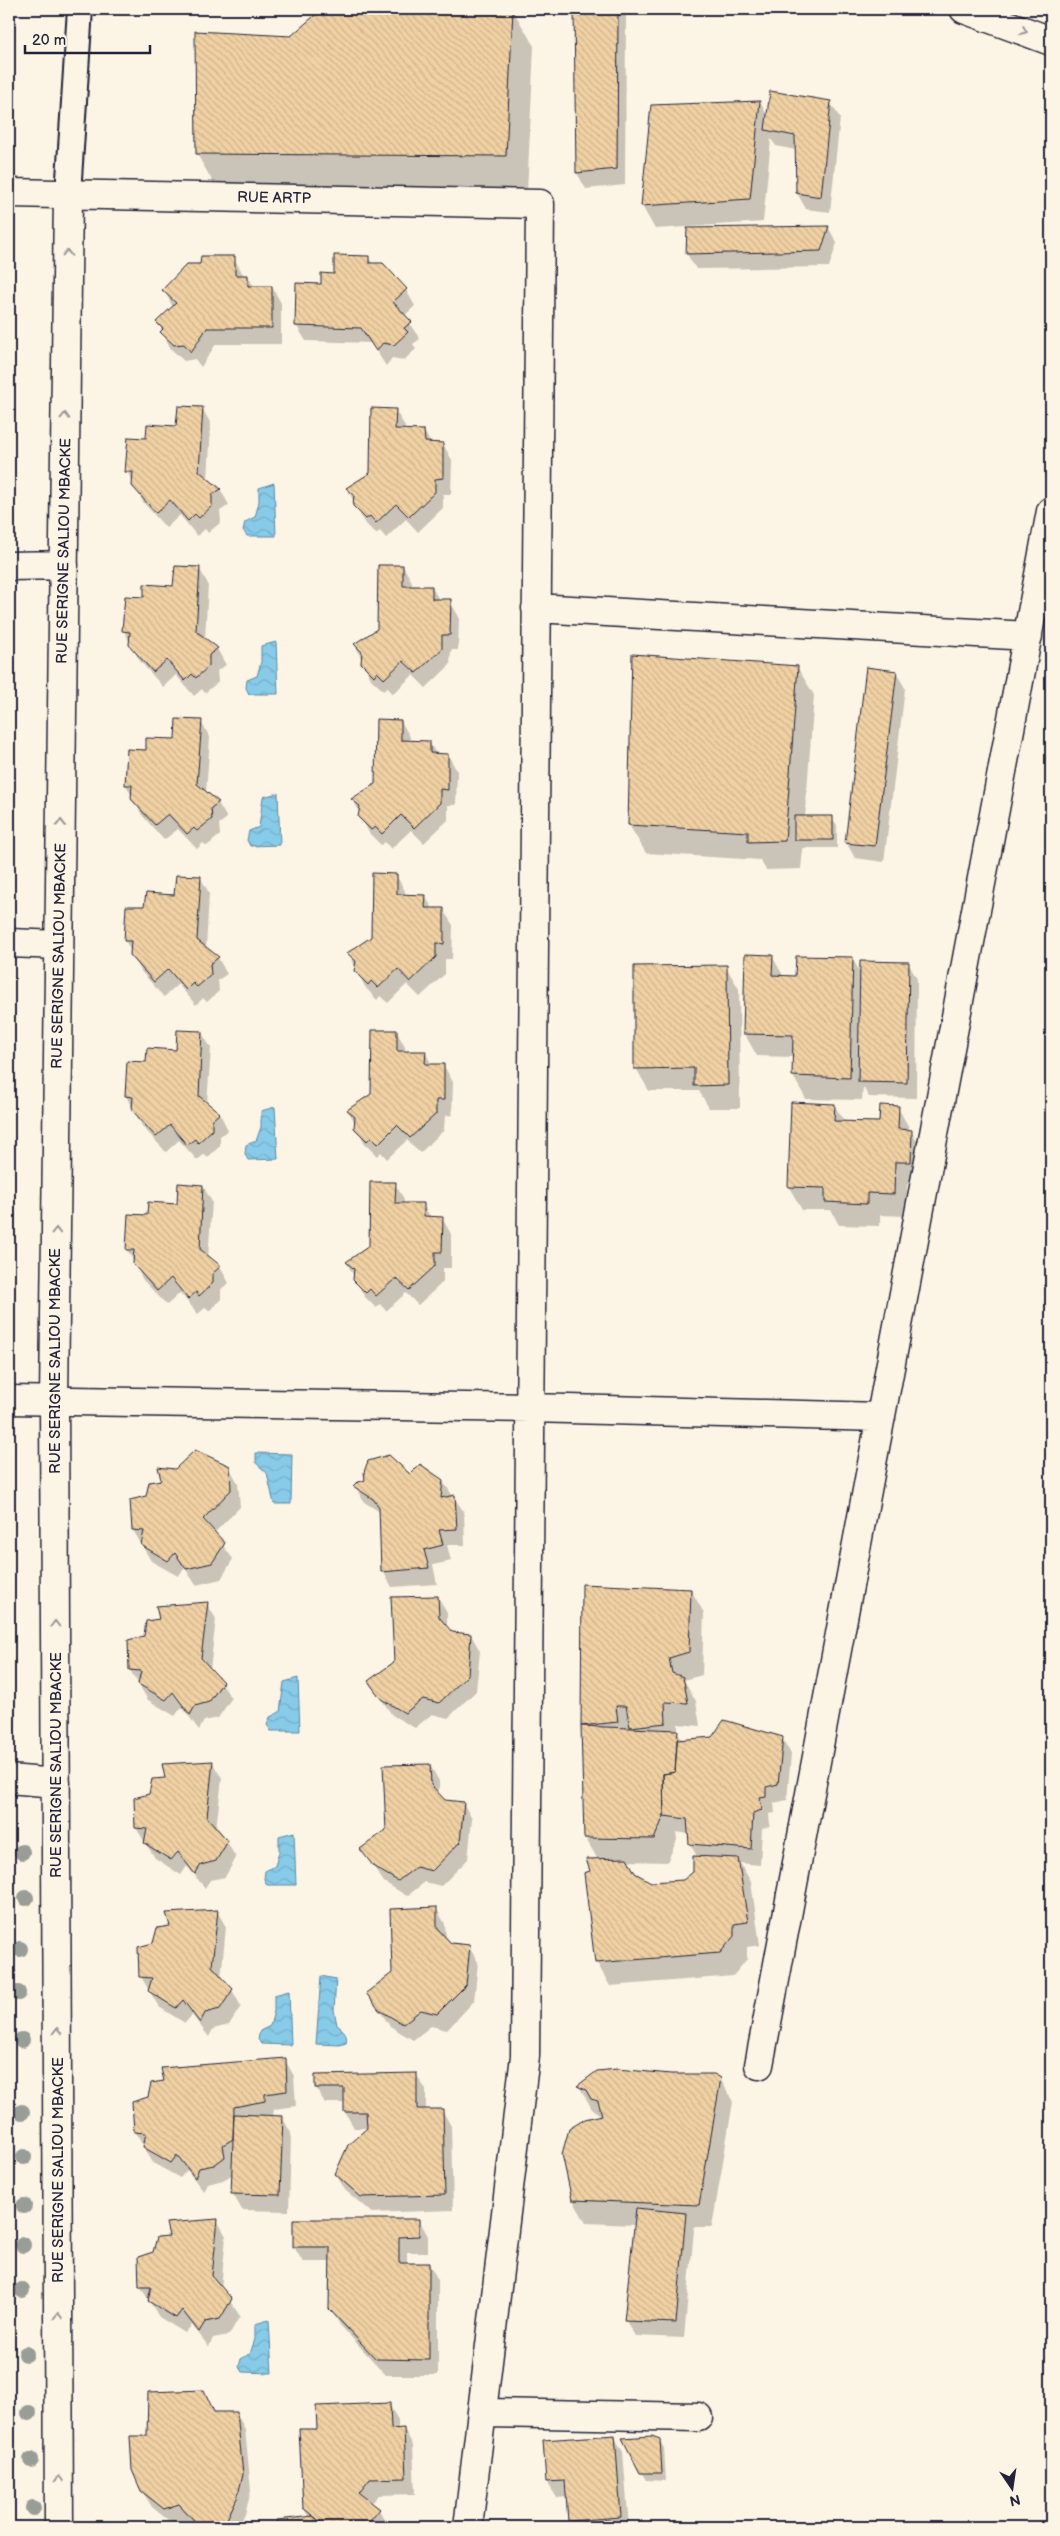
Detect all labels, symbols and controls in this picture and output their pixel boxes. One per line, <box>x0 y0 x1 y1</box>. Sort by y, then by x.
scale bar <box>25 22 150 54</box>
one-way arrow <box>1019 25 1028 35</box>
text: 20 m <box>32 31 66 50</box>
street label: RUE ARTP <box>237 188 312 208</box>
one-way arrow <box>62 249 72 256</box>
one-way arrow <box>60 411 71 419</box>
street label: RUE SERIGNE SALIOU MBACKE <box>53 438 75 664</box>
one-way arrow <box>56 819 66 826</box>
street label: RUE SERIGNE SALIOU MBACKE <box>48 843 70 1069</box>
one-way arrow <box>51 1226 61 1234</box>
street label: RUE SERIGNE SALIOU MBACKE <box>46 1248 65 1474</box>
one-way arrow <box>50 1619 60 1627</box>
street label: RUE SERIGNE SALIOU MBACKE <box>47 1652 66 1878</box>
one-way arrow <box>52 2027 62 2034</box>
street label: RUE SERIGNE SALIOU MBACKE <box>49 2057 68 2283</box>
one-way arrow <box>53 2312 63 2320</box>
north arrow <box>988 2464 1038 2514</box>
one-way arrow <box>54 2474 64 2482</box>
text: N <box>1008 2491 1022 2510</box>

